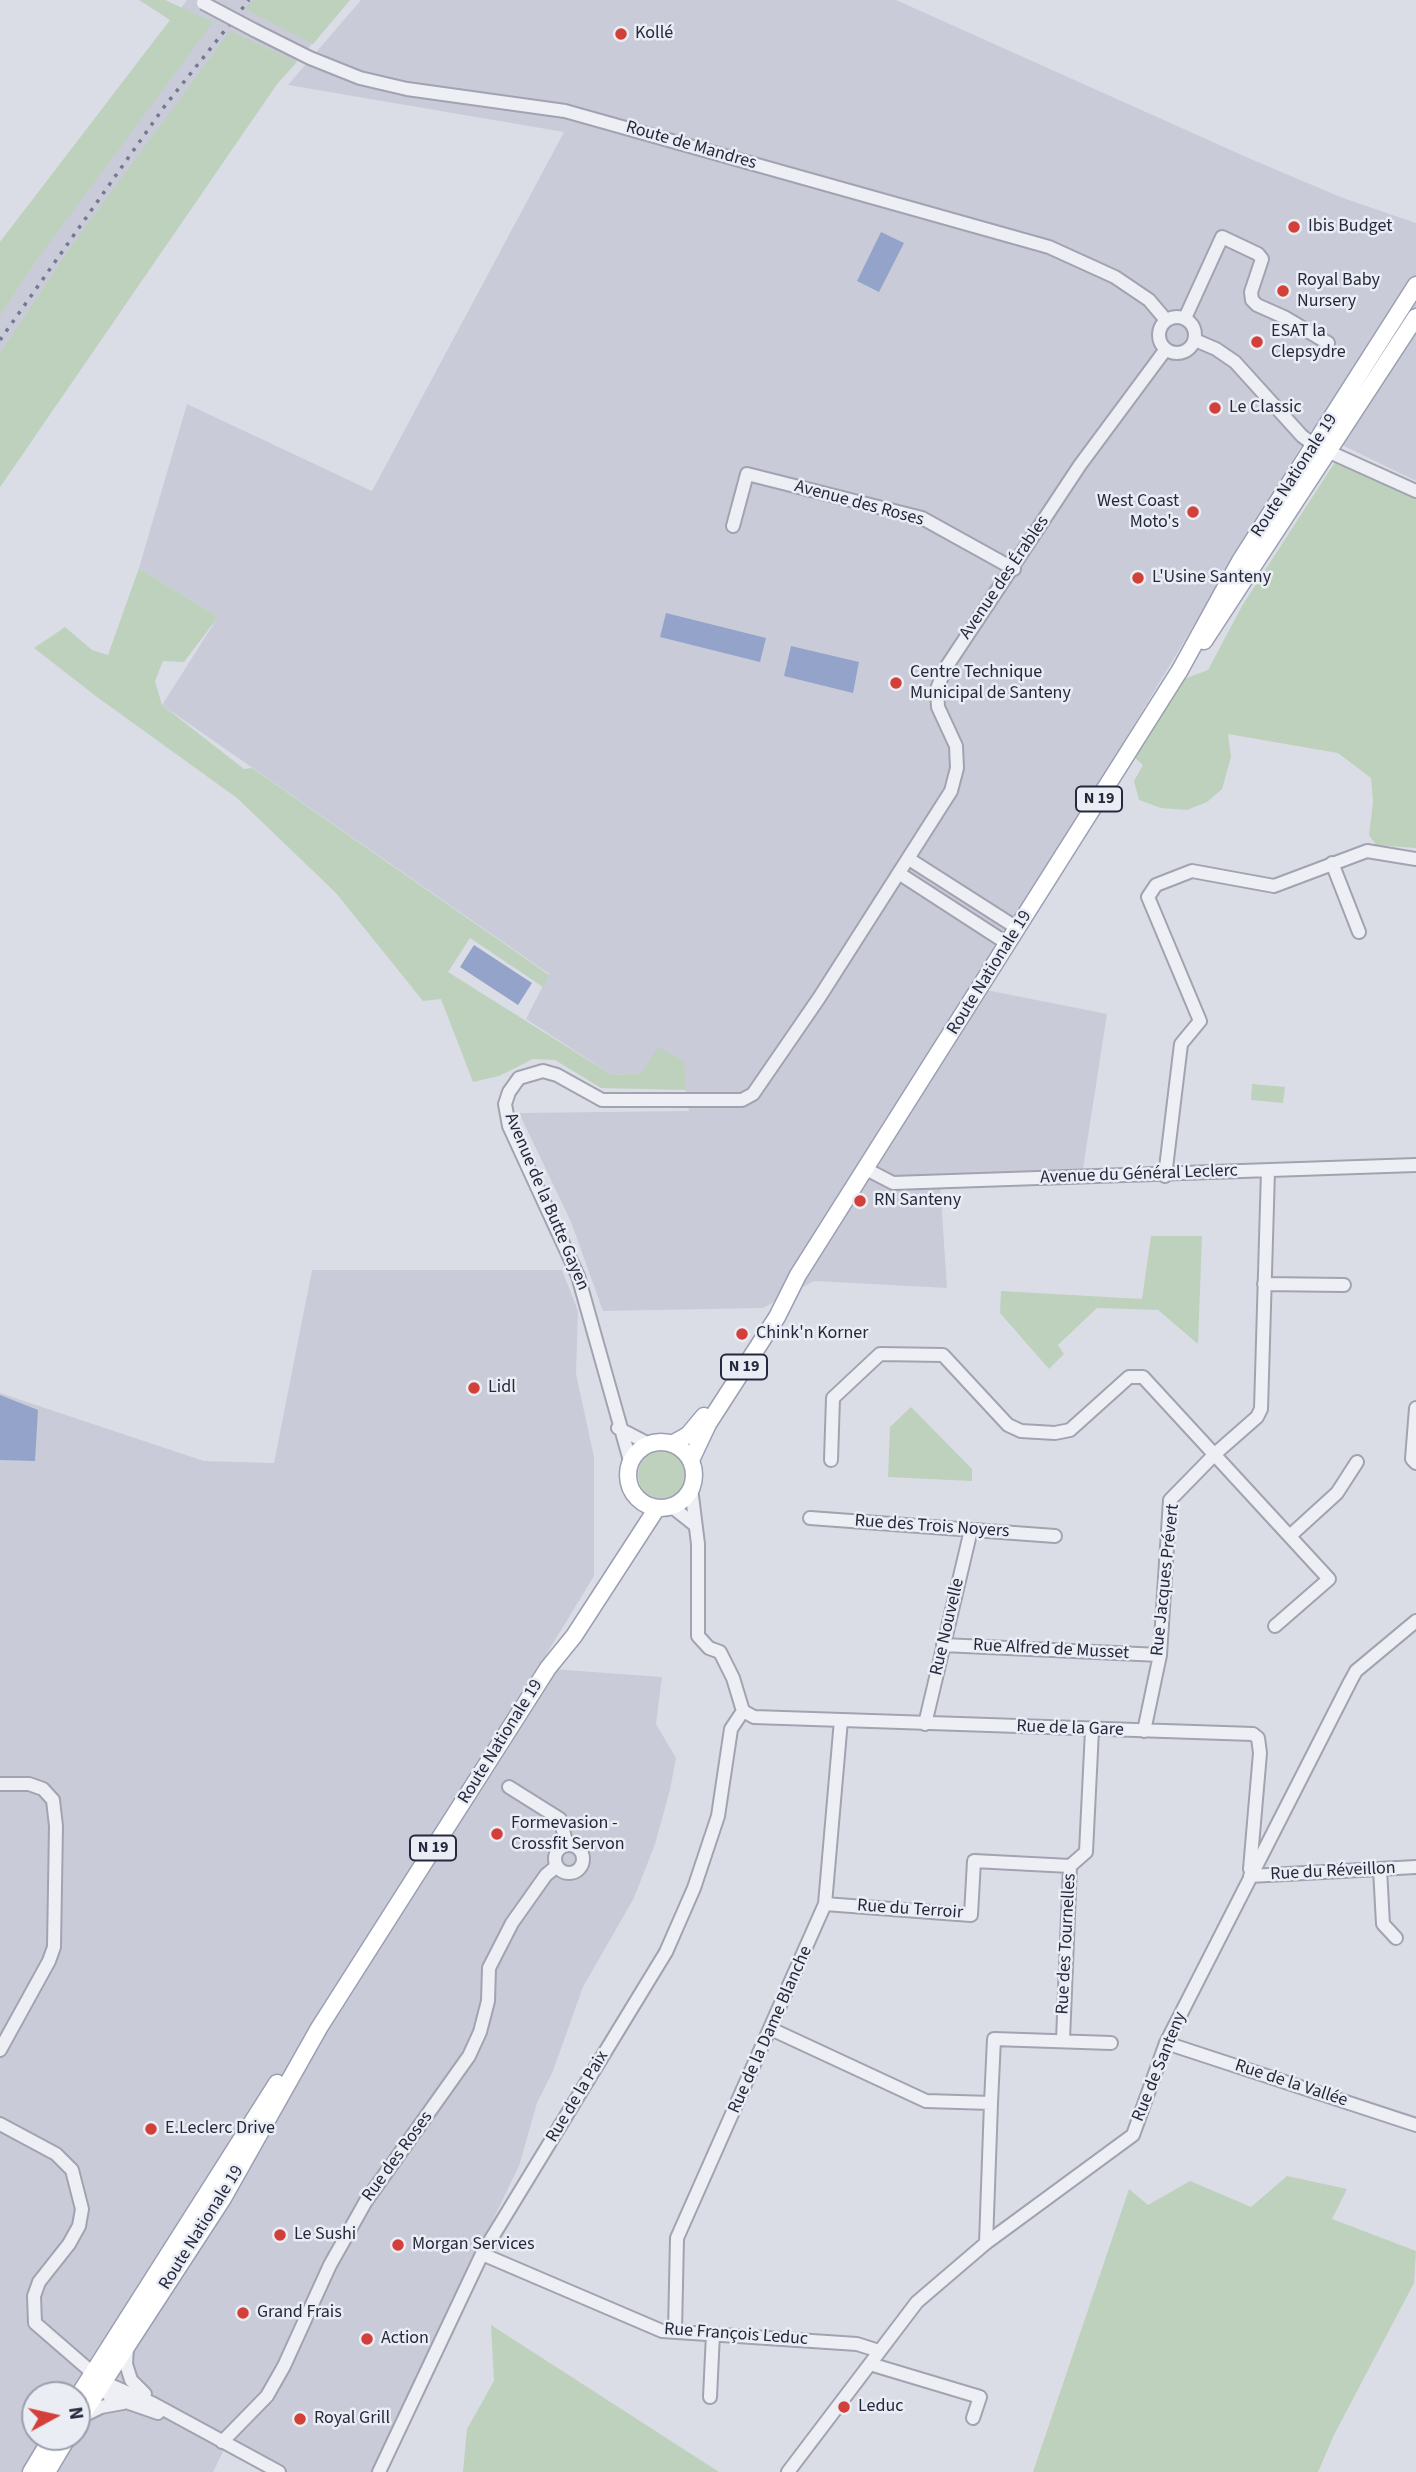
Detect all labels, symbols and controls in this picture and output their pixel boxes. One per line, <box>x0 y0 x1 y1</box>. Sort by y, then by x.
place label: Kollé <box>635 23 673 45</box>
marker: Kollé <box>613 26 629 42</box>
street label: Route de Mandres <box>623 117 759 175</box>
place label: Ibis Budget <box>1308 216 1392 238</box>
marker: Ibis Budget <box>1286 219 1302 235</box>
place label: Royal Baby Nursery <box>1297 270 1380 312</box>
marker: Royal Baby Nursery <box>1275 283 1291 299</box>
place label: ESAT la Clepsydre <box>1271 321 1346 364</box>
marker: ESAT la Clepsydre <box>1249 334 1265 350</box>
place label: Le Classic <box>1229 397 1302 419</box>
marker: Le Classic <box>1207 400 1223 416</box>
street label: Route Nationale 19 <box>1247 410 1343 542</box>
street label: Avenue des Roses <box>792 476 926 532</box>
place label: West Coast Moto's <box>1097 491 1179 534</box>
marker: West Coast Moto's <box>1185 504 1201 520</box>
street label: Avenue des Érables <box>956 512 1054 644</box>
place label: L'Usine Santeny <box>1152 567 1271 589</box>
marker: L'Usine Santeny <box>1130 570 1146 586</box>
place label: Centre Technique Municipal de Santeny <box>910 662 1071 704</box>
marker: Centre Technique Municipal de Santeny <box>888 675 904 691</box>
road number: N 19 <box>1076 786 1122 812</box>
street label: Route Nationale 19 <box>943 907 1037 1039</box>
street label: Avenue de la Butte Gayen <box>499 1110 593 1294</box>
street label: Avenue du Général Leclerc <box>1040 1161 1238 1189</box>
place label: RN Santeny <box>874 1190 961 1212</box>
marker: RN Santeny <box>852 1193 868 1209</box>
place label: Chink'n Korner <box>756 1323 868 1345</box>
marker: Chink'n Korner <box>734 1326 750 1342</box>
road number: N 19 <box>721 1354 767 1380</box>
place label: Lidl <box>488 1377 516 1399</box>
marker: Lidl <box>466 1380 482 1396</box>
street label: Rue Jacques Prévert <box>1147 1503 1185 1657</box>
street label: Rue des Trois Noyers <box>854 1511 1010 1543</box>
street label: Rue Nouvelle <box>926 1576 970 1678</box>
street label: Rue Alfred de Musset <box>973 1635 1129 1665</box>
street label: Route Nationale 19 <box>454 1676 548 1808</box>
street label: Rue de la Gare <box>1016 1716 1124 1742</box>
place label: Formevasion - Crossfit Servon <box>511 1813 625 1856</box>
marker: Formevasion - Crossfit Servon <box>489 1826 505 1842</box>
road number: N 19 <box>410 1836 456 1860</box>
street label: Rue du Réveillon <box>1270 1858 1396 1886</box>
street label: Rue des Tournelles <box>1053 1873 1081 2015</box>
street label: Rue du Terroir <box>856 1896 964 1924</box>
street label: Rue de la Dame Blanche <box>724 1943 818 2117</box>
street label: Rue de Santeny <box>1128 2009 1192 2125</box>
street label: Rue de la Paix <box>542 2047 614 2147</box>
street label: Rue de la Vallée <box>1232 2056 1350 2112</box>
street label: Rue des Roses <box>358 2108 438 2206</box>
place label: E.Leclerc Drive <box>165 2118 275 2140</box>
marker: E.Leclerc Drive <box>143 2121 159 2137</box>
street label: Route Nationale 19 <box>155 2162 249 2294</box>
place label: Le Sushi <box>294 2224 356 2246</box>
marker: Le Sushi <box>272 2227 288 2243</box>
place label: Morgan Services <box>412 2234 535 2256</box>
marker: Morgan Services <box>390 2237 406 2253</box>
place label: Grand Frais <box>257 2302 342 2324</box>
marker: Grand Frais <box>235 2305 251 2321</box>
street label: Rue François Leduc <box>663 2319 809 2351</box>
place label: Action <box>381 2328 429 2350</box>
marker: Action <box>359 2331 375 2347</box>
north arrow <box>21 2381 91 2451</box>
place label: Leduc <box>858 2396 903 2418</box>
marker: Leduc <box>836 2399 852 2415</box>
text: N <box>61 2405 90 2421</box>
place label: Royal Grill <box>314 2408 390 2430</box>
marker: Royal Grill <box>292 2411 308 2427</box>

